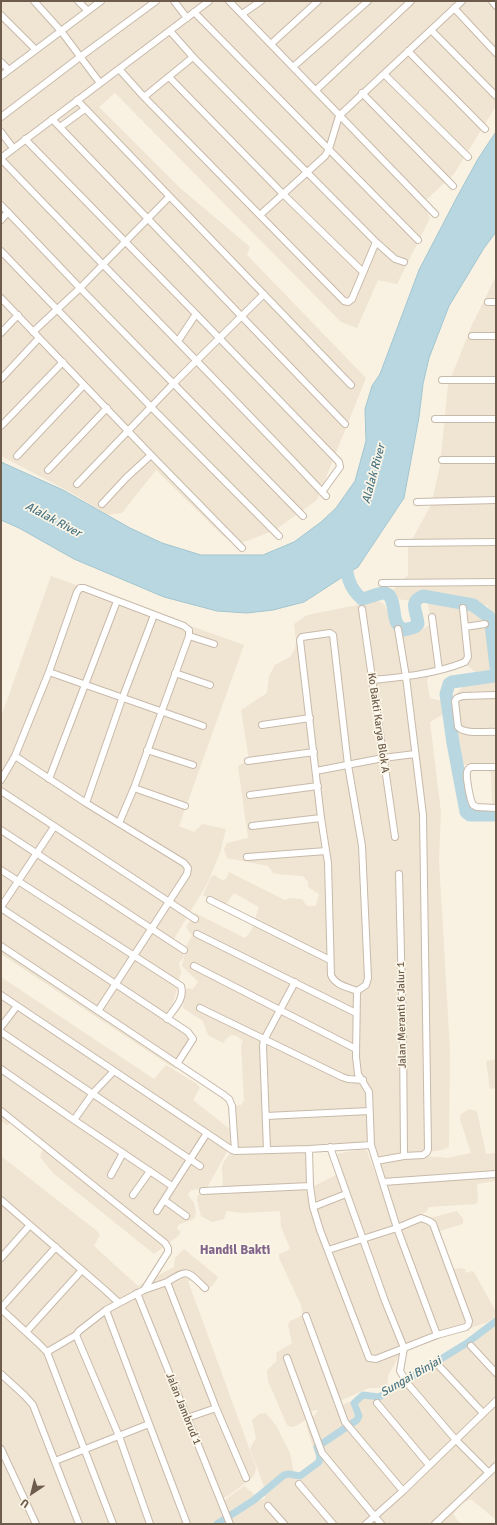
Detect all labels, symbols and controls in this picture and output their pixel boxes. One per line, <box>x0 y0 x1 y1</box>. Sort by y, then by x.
water label: Alalak River <box>359 443 389 505</box>
water label: Alalak River <box>23 499 83 541</box>
street label: Ko Bakti Karya Blok A <box>364 672 392 774</box>
street label: Jalan Meranti 6 Jalur 1 <box>394 961 410 1069</box>
district label: Handil Bakti <box>200 1243 270 1259</box>
water label: Sungai Binjai <box>378 1354 444 1400</box>
street label: Jalan Jambrud 1 <box>163 1371 203 1447</box>
north arrow <box>12 1473 52 1513</box>
text: U <box>18 1496 32 1511</box>

